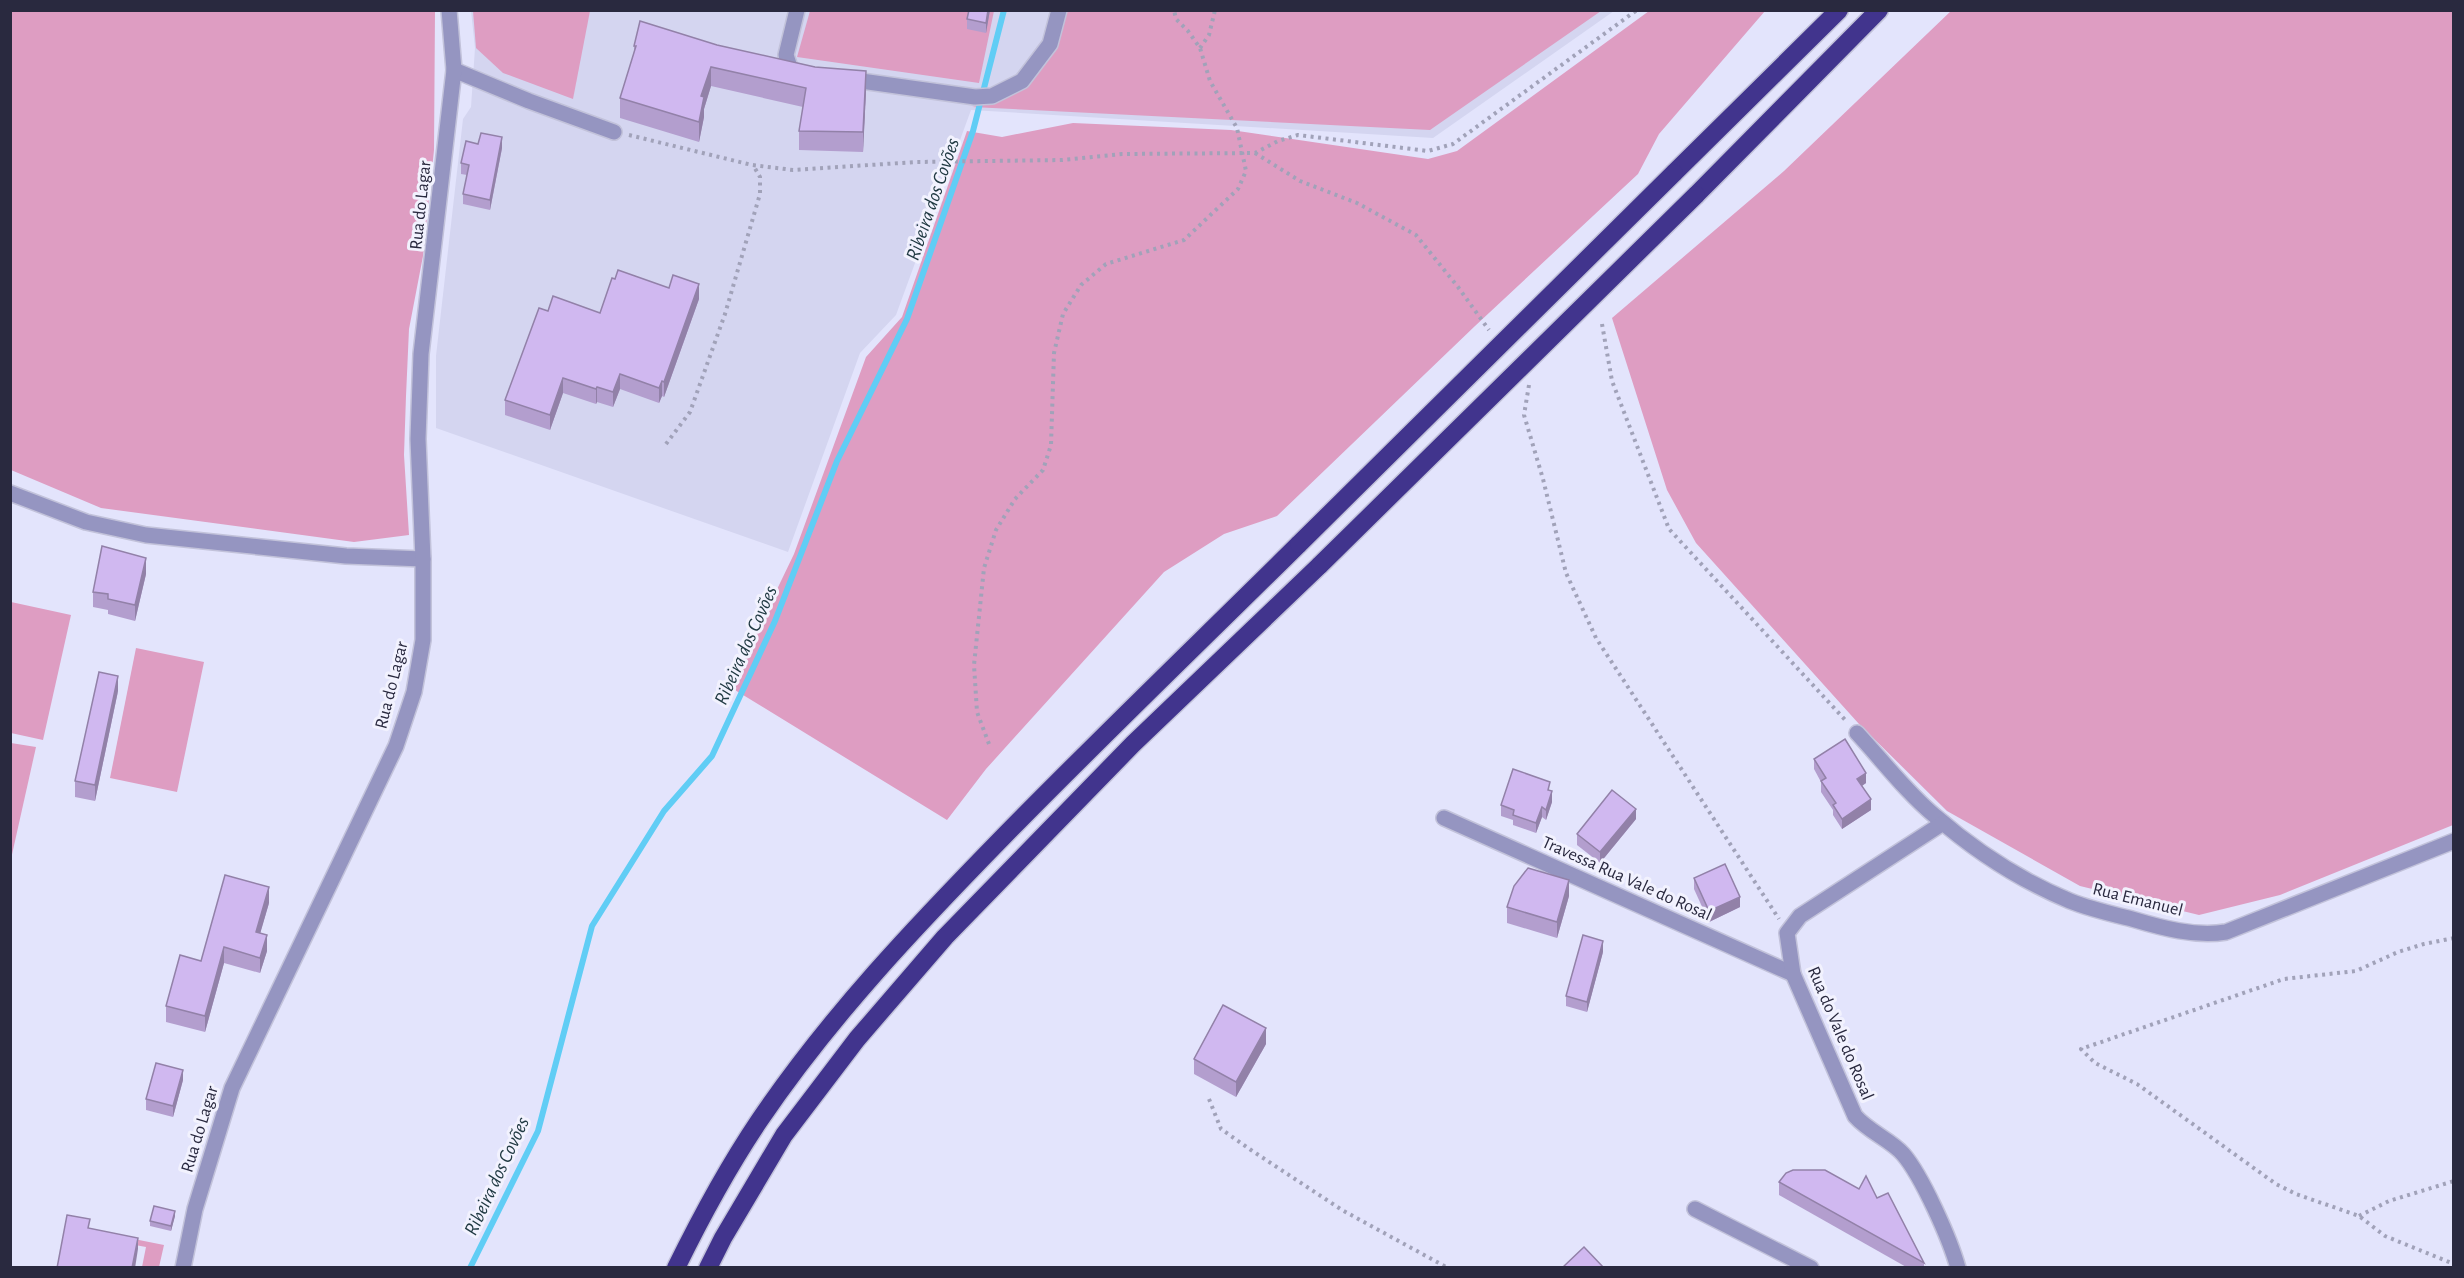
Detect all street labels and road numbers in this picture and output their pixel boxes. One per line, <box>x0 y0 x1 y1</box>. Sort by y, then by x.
street label: Rua do Lagar <box>407 159 435 251</box>
street label: Rua do Lagar <box>372 639 412 731</box>
street label: Travessa Rua Vale do Rosal <box>1539 833 1714 924</box>
street label: Rua Emanuel <box>2091 880 2185 920</box>
street label: Rua do Vale do Rosal <box>1804 964 1876 1103</box>
street label: Rua do Lagar <box>178 1084 222 1175</box>

